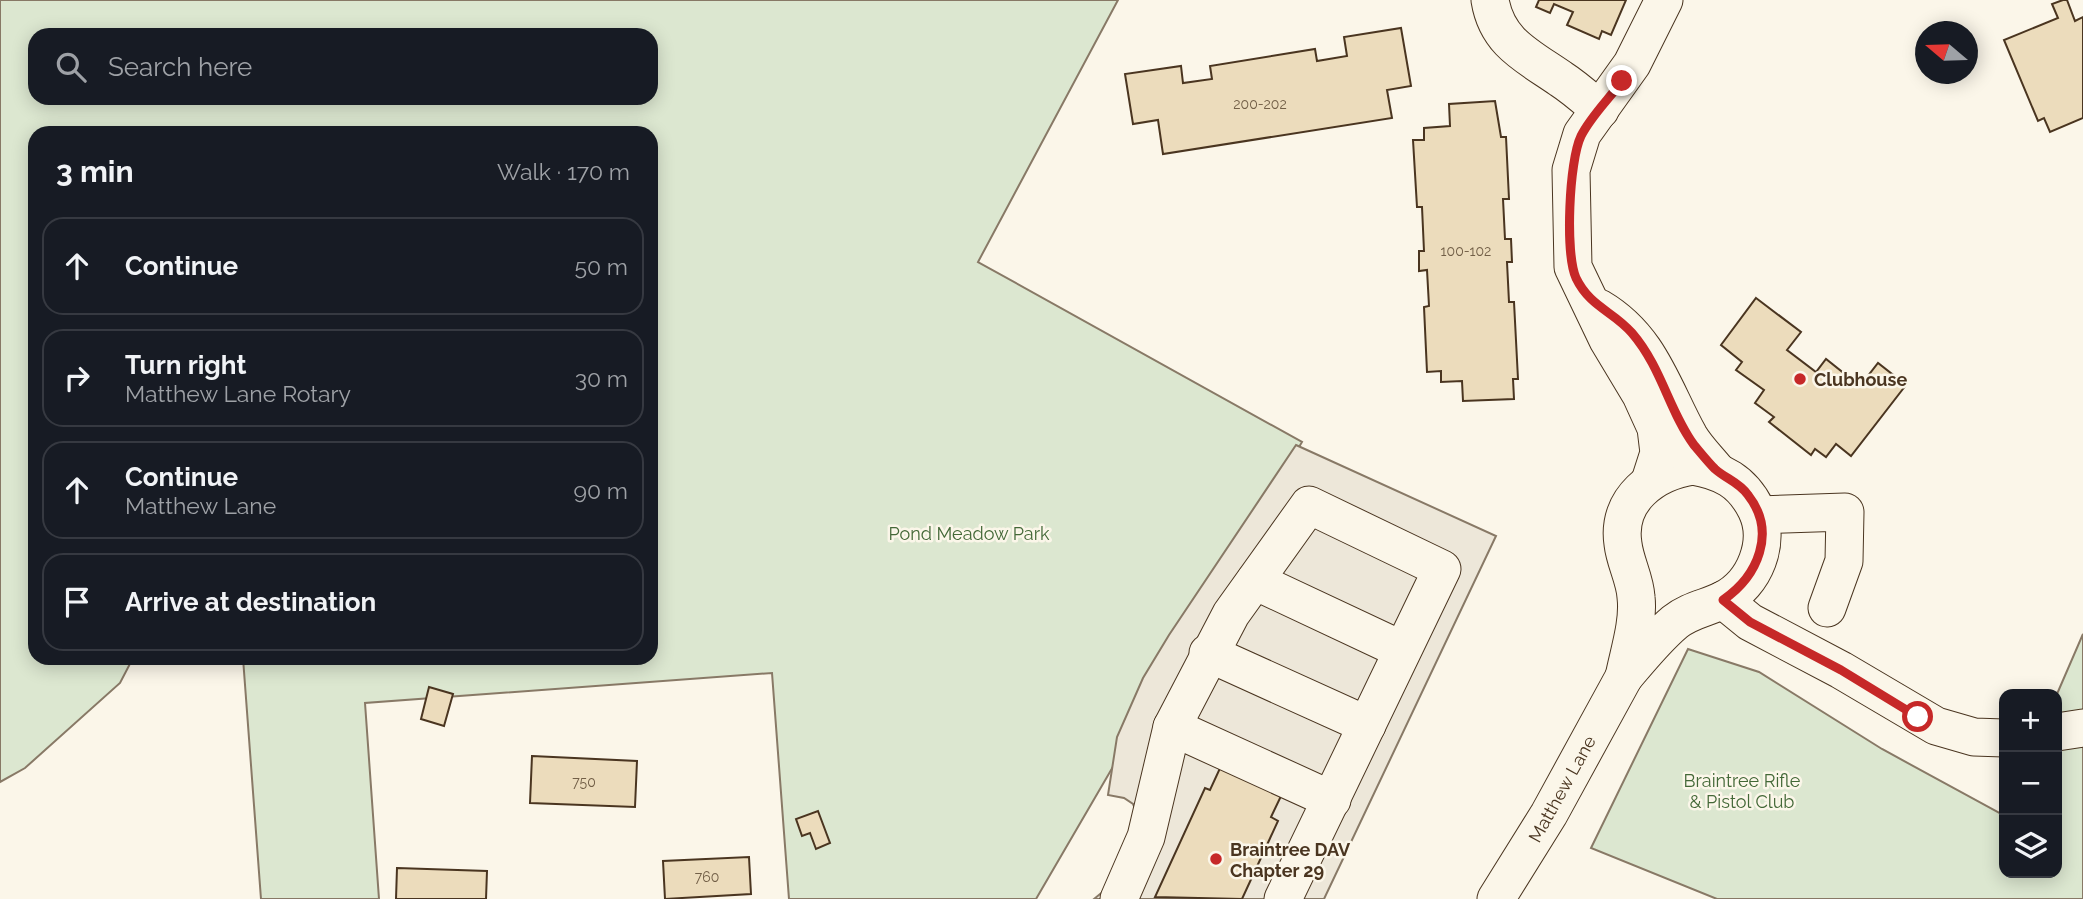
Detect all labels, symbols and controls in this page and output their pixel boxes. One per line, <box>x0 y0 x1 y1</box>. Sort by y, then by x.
north arrow <box>1915 21 1978 84</box>
search box <box>28 28 658 105</box>
icon: search <box>52 48 90 86</box>
text: Search here <box>108 52 252 82</box>
route end <box>1606 65 1637 96</box>
house number: 200-202 <box>1233 96 1287 112</box>
text: 3 min <box>56 154 134 189</box>
text: Walk · 170 m <box>497 158 630 185</box>
house number: 100-102 <box>1441 243 1491 259</box>
icon: ahead <box>58 247 96 285</box>
text: Continue <box>125 251 238 281</box>
text: 50 m <box>574 253 628 280</box>
text: Turn right <box>125 350 246 380</box>
icon: right <box>58 359 96 397</box>
text: 30 m <box>575 365 628 392</box>
place label: Clubhouse <box>1814 369 1907 390</box>
marker: Clubhouse <box>1792 371 1808 387</box>
text: Matthew Lane Rotary <box>125 380 351 407</box>
text: Continue <box>125 462 238 492</box>
icon: ahead <box>58 471 96 509</box>
text: 90 m <box>573 477 628 504</box>
text: Matthew Lane <box>125 492 276 519</box>
park label: Pond Meadow Park <box>888 523 1050 544</box>
icon: arrive <box>58 583 96 621</box>
text: Arrive at destination <box>125 587 376 617</box>
map controls <box>1999 689 2062 878</box>
button: + <box>1999 689 2062 752</box>
route start <box>1902 701 1933 732</box>
street label: Matthew Lane <box>1524 732 1600 846</box>
button: − <box>1999 752 2062 815</box>
park label: Braintree Rifle & Pistol Club <box>1684 770 1801 812</box>
house number: 750 <box>572 774 596 790</box>
button: layers <box>1999 815 2062 878</box>
place label: Braintree DAV Chapter 29 <box>1230 839 1351 881</box>
marker: Braintree DAV Chapter 29 <box>1208 851 1224 867</box>
house number: 760 <box>695 869 719 885</box>

